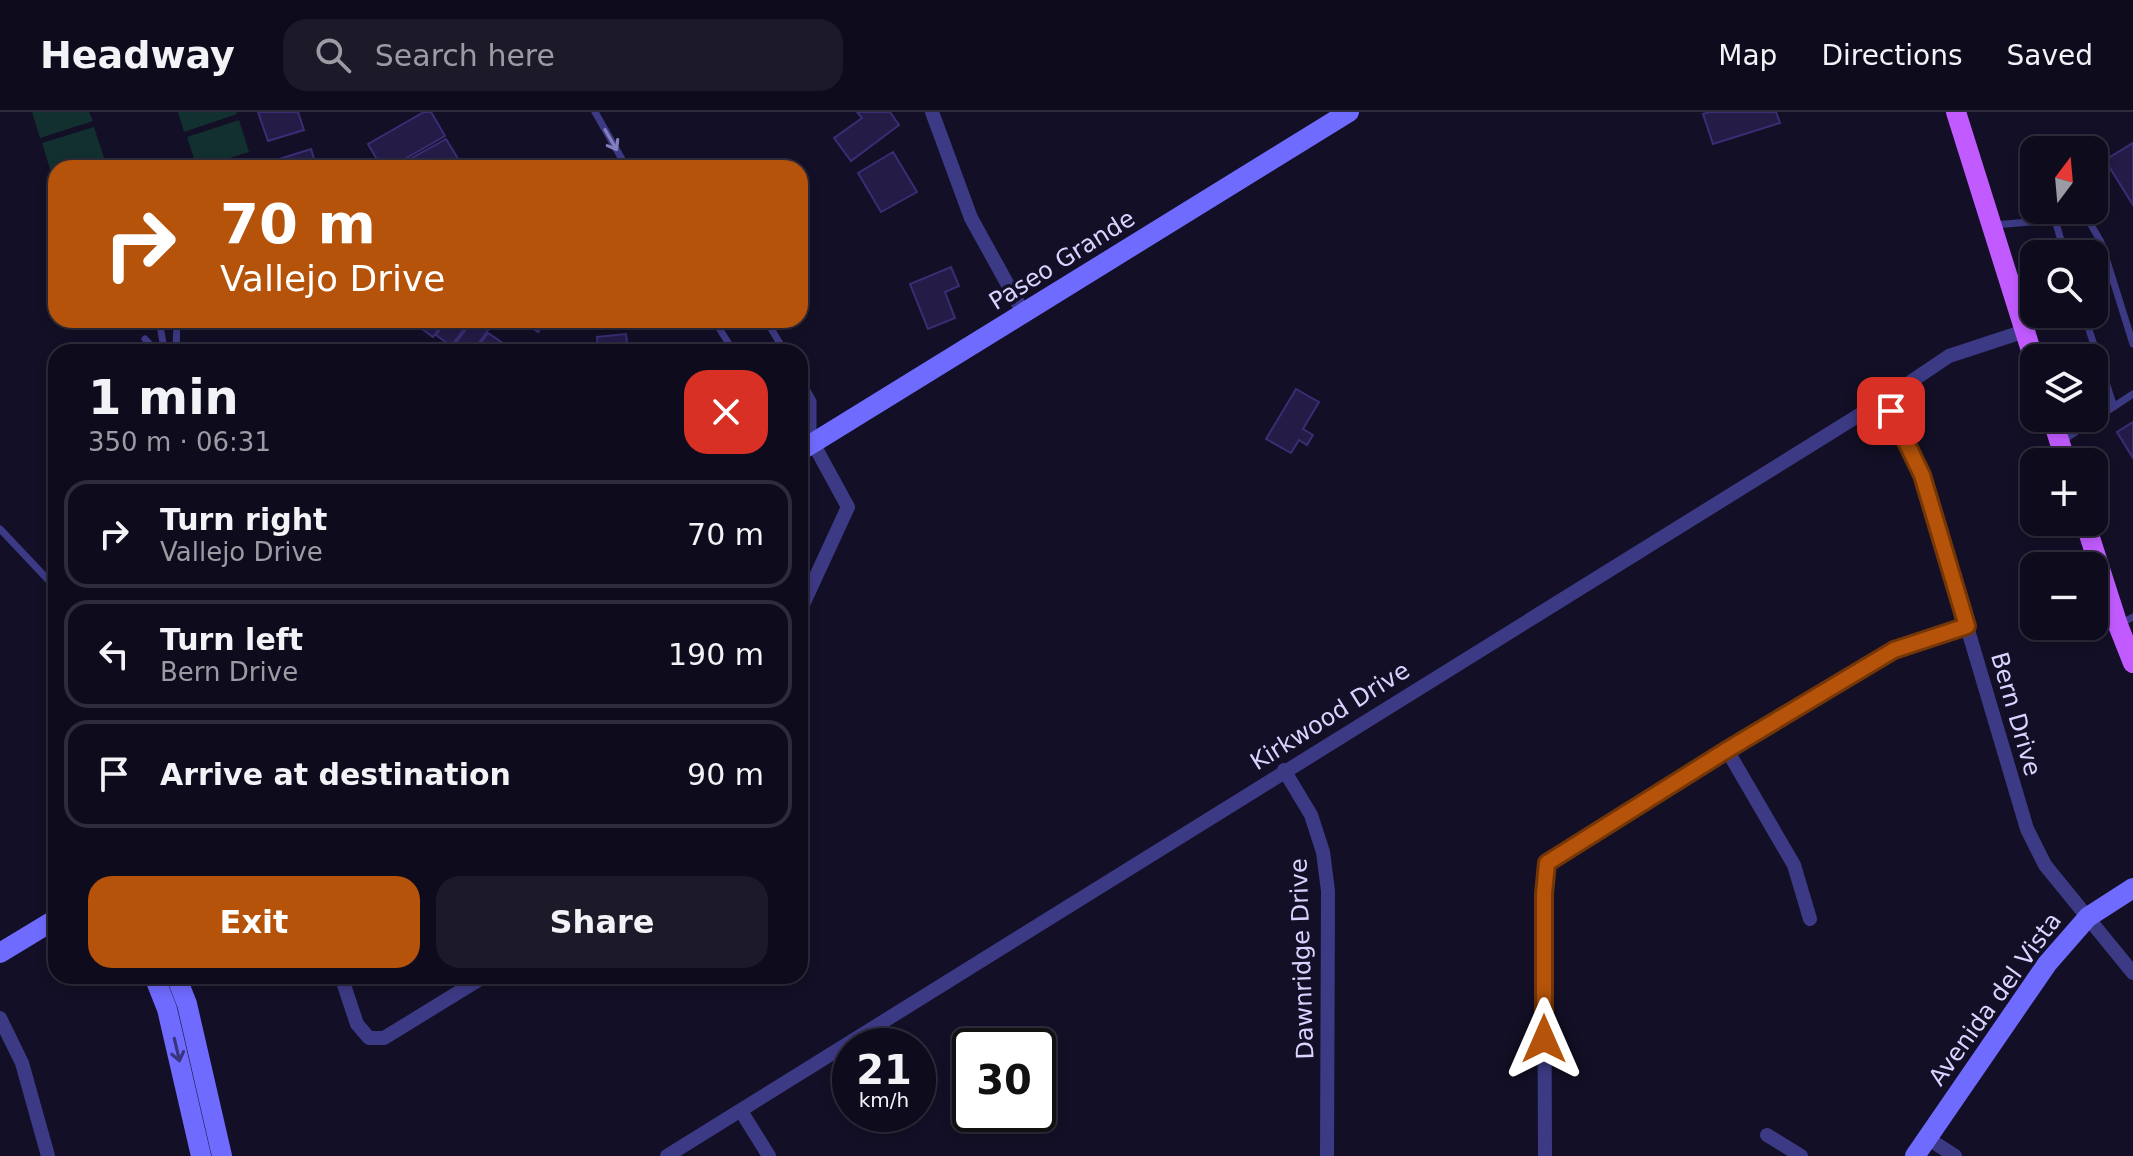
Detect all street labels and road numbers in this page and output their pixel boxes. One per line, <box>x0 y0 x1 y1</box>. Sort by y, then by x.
street label: Paseo Grande <box>984 204 1140 316</box>
street label: Bern Drive <box>1985 649 2047 779</box>
street label: Kirkwood Drive <box>1245 656 1415 776</box>
street label: Dawnridge Drive <box>1284 858 1320 1060</box>
street label: Avenida del Vista <box>1923 907 2067 1091</box>

